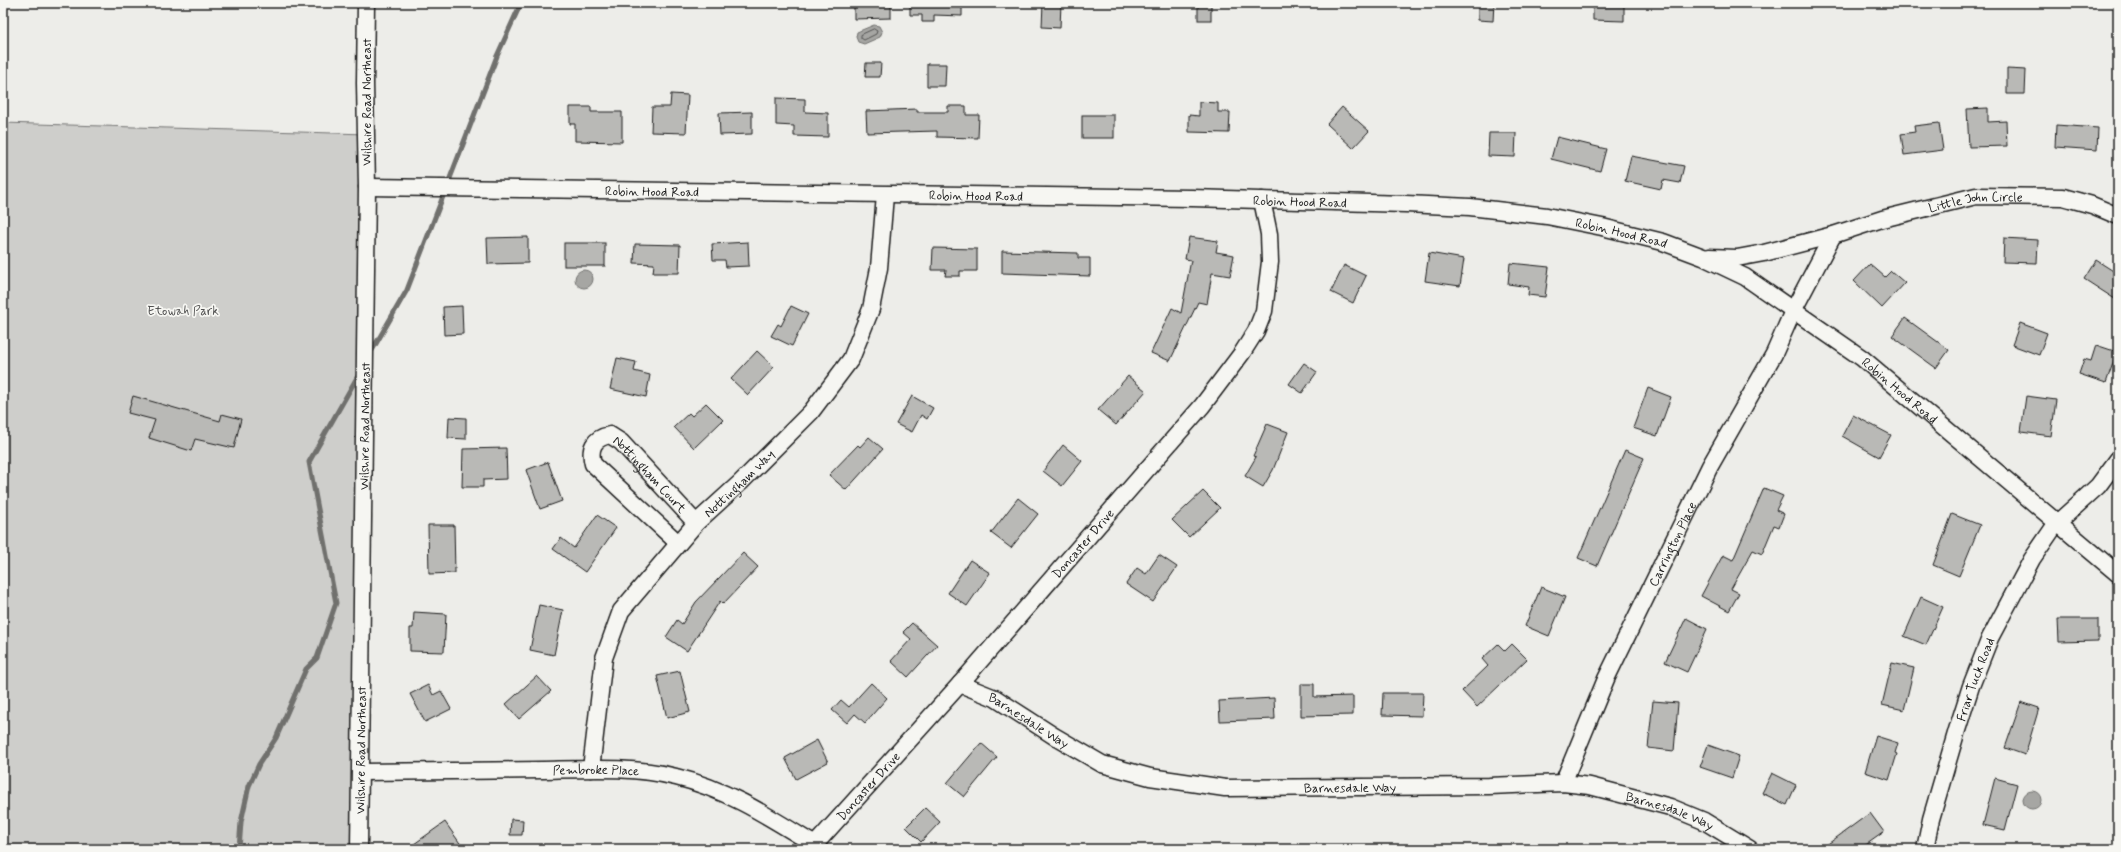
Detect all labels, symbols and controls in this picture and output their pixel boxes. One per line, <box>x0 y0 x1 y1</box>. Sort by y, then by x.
street label: Wilshire Road Northeast <box>359 38 376 166</box>
street label: Robin Hood Road <box>605 183 699 201</box>
street label: Robin Hood Road <box>929 187 1023 206</box>
street label: Little John Circle <box>1927 189 2023 217</box>
street label: Robin Hood Road <box>1253 193 1347 212</box>
street label: Robin Hood Road <box>1574 215 1670 253</box>
park label: Etowah Park <box>147 303 219 320</box>
street label: Robin Hood Road <box>1858 354 1941 428</box>
street label: Wilshire Road Northeast <box>356 362 375 490</box>
street label: Nottingham Court <box>609 432 690 518</box>
street label: Nottingham Way <box>701 446 779 522</box>
street label: Carrington Place <box>1645 499 1701 590</box>
street label: Doncaster Drive <box>1049 506 1119 583</box>
street label: Friar Tuck Road <box>1953 636 1999 724</box>
street label: Wilshire Road Northeast <box>352 686 371 814</box>
street label: Barnesdale Way <box>986 689 1072 753</box>
street label: Doncaster Drive <box>834 749 905 825</box>
street label: Pembroke Place <box>552 762 640 781</box>
street label: Barnesdale Way <box>1304 780 1397 797</box>
street label: Barnesdale Way <box>1624 789 1717 835</box>

